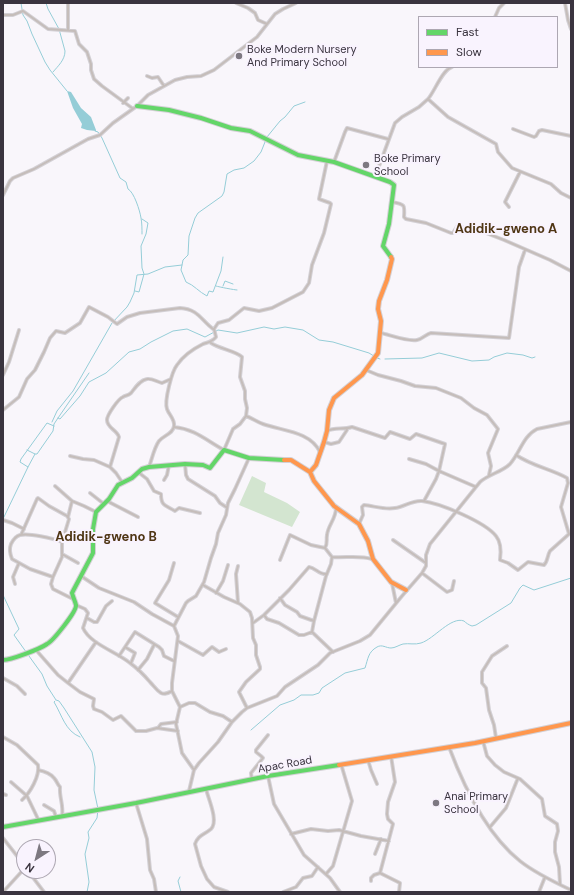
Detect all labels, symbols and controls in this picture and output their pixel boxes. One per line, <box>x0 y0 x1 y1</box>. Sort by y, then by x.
legend <box>418 16 558 68</box>
text: Fast <box>456 24 479 40</box>
place label: Boke Modern Nursery And Primary School <box>247 43 357 69</box>
text: Slow <box>456 44 482 60</box>
marker: Boke Modern Nursery And Primary School <box>234 51 244 61</box>
place label: Boke Primary School <box>374 152 441 178</box>
marker: Boke Primary School <box>361 160 371 170</box>
district label: Adidik-gweno A <box>455 222 557 238</box>
district label: Adidik-gweno B <box>55 530 157 546</box>
street label: Apac Road <box>257 754 313 776</box>
place label: Anai Primary School <box>444 790 508 816</box>
marker: Anai Primary School <box>431 798 441 808</box>
north arrow <box>16 839 56 879</box>
text: N <box>22 860 37 876</box>

